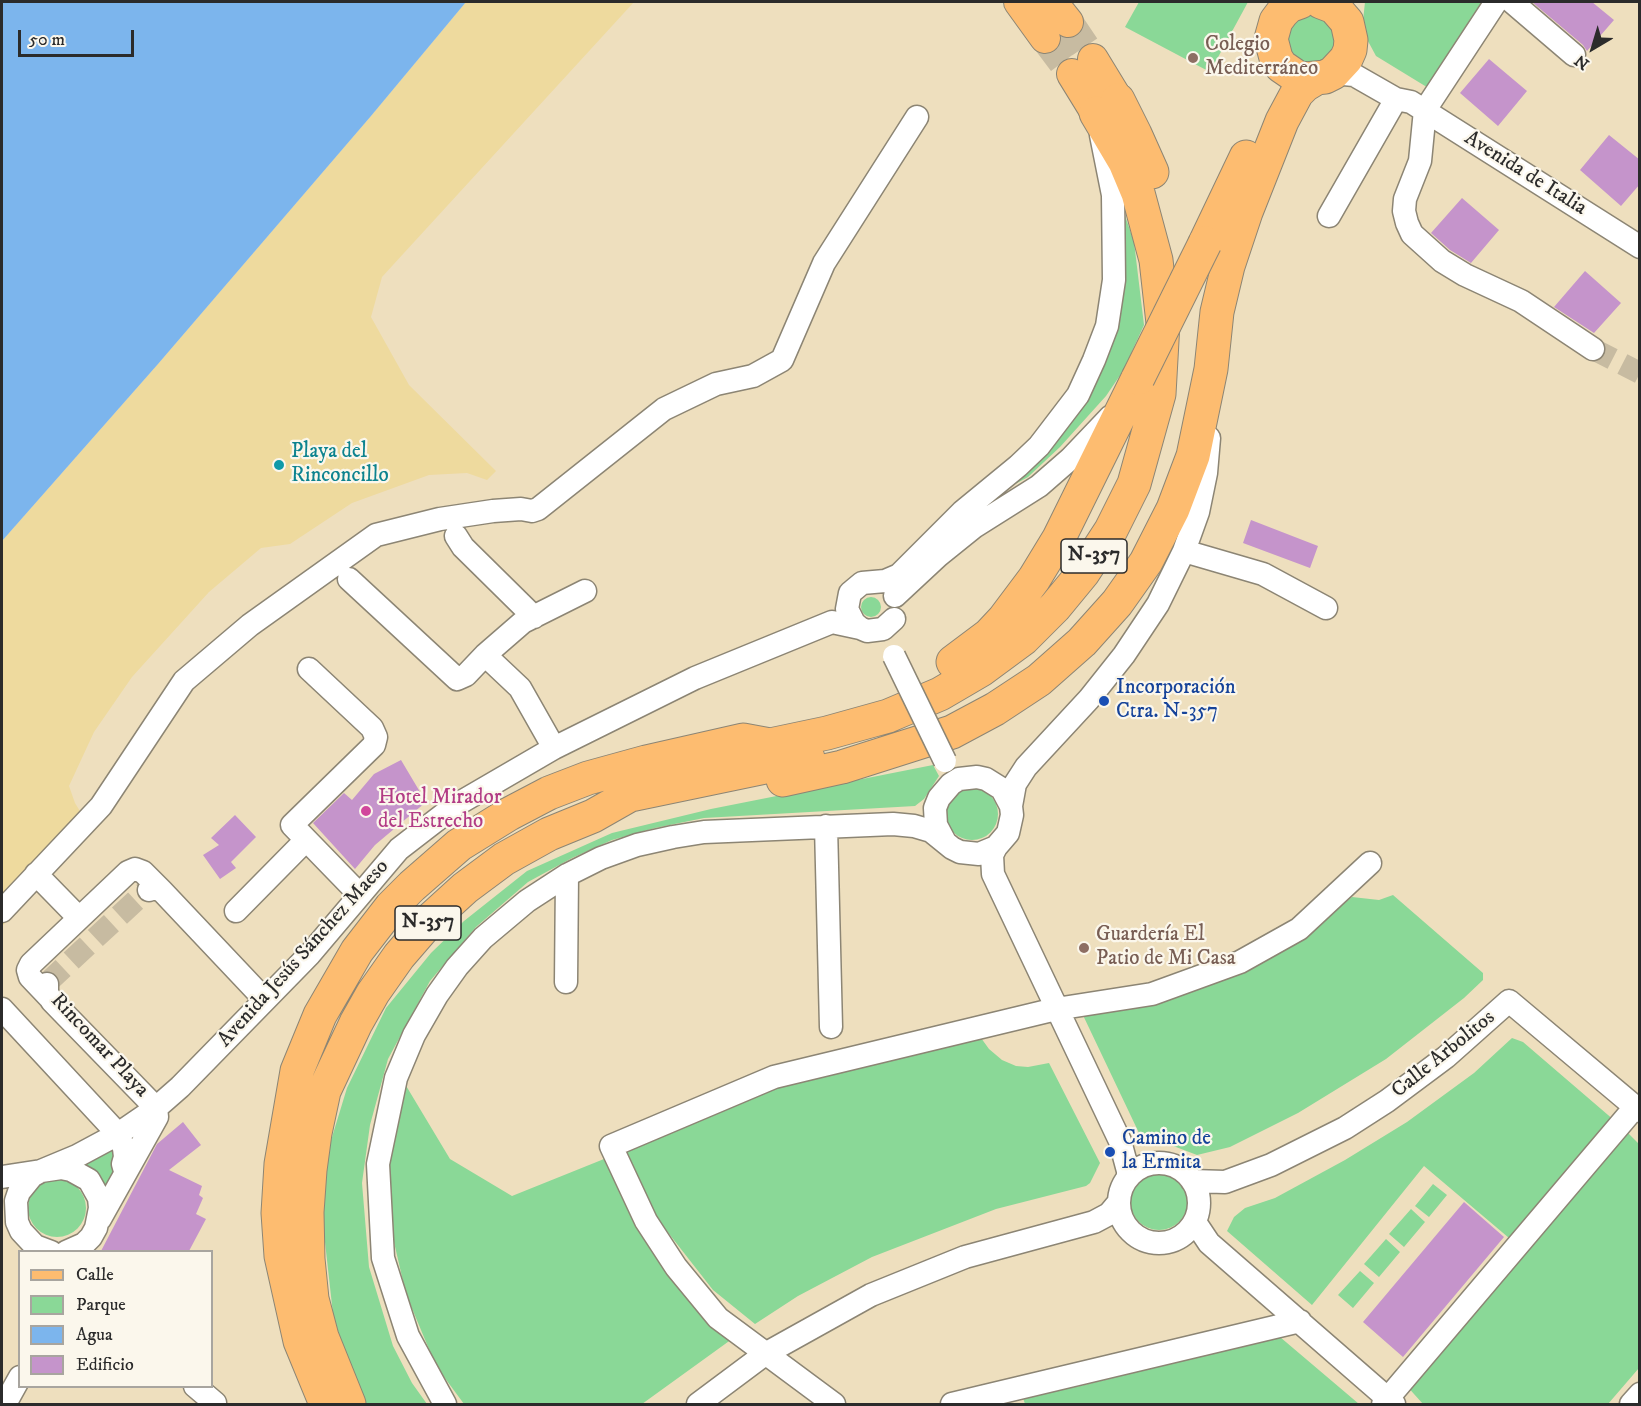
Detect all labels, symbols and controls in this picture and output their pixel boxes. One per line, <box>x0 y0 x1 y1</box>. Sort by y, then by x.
scale bar <box>21 18 136 56</box>
north arrow <box>1563 18 1623 78</box>
text: 50 m <box>29 29 65 51</box>
place label: Colegio Mediterráneo <box>1205 33 1318 83</box>
text: N <box>1571 50 1593 74</box>
marker: Colegio Mediterráneo <box>1186 51 1200 65</box>
street label: Avenida de Italia <box>1459 126 1591 222</box>
place label: Playa del Rinconcillo <box>291 440 389 490</box>
marker: Playa del Rinconcillo <box>272 458 286 472</box>
road number: N-357 <box>1061 539 1127 573</box>
place label: Incorporación Ctra. N-357 <box>1116 676 1236 726</box>
marker: Incorporación Ctra. N-357 <box>1097 694 1111 708</box>
place label: Hotel Mirador del Estrecho <box>378 786 502 836</box>
marker: Hotel Mirador del Estrecho <box>359 804 373 818</box>
street label: Avenida Jesús Sánchez Maeso <box>213 855 395 1053</box>
road number: N-357 <box>395 906 461 940</box>
place label: Guardería El Patio de Mi Casa <box>1096 923 1236 973</box>
marker: Guardería El Patio de Mi Casa <box>1077 941 1091 955</box>
street label: Rincomar Playa <box>45 989 153 1103</box>
street label: Calle Arbolitos <box>1387 1006 1501 1104</box>
place label: Camino de la Ermita <box>1122 1127 1211 1177</box>
marker: Camino de la Ermita <box>1103 1145 1117 1159</box>
legend <box>18 1250 213 1388</box>
text: Calle <box>76 1264 114 1286</box>
text: Parque <box>76 1294 126 1316</box>
text: Agua <box>76 1324 113 1346</box>
text: Edificio <box>76 1354 134 1376</box>

